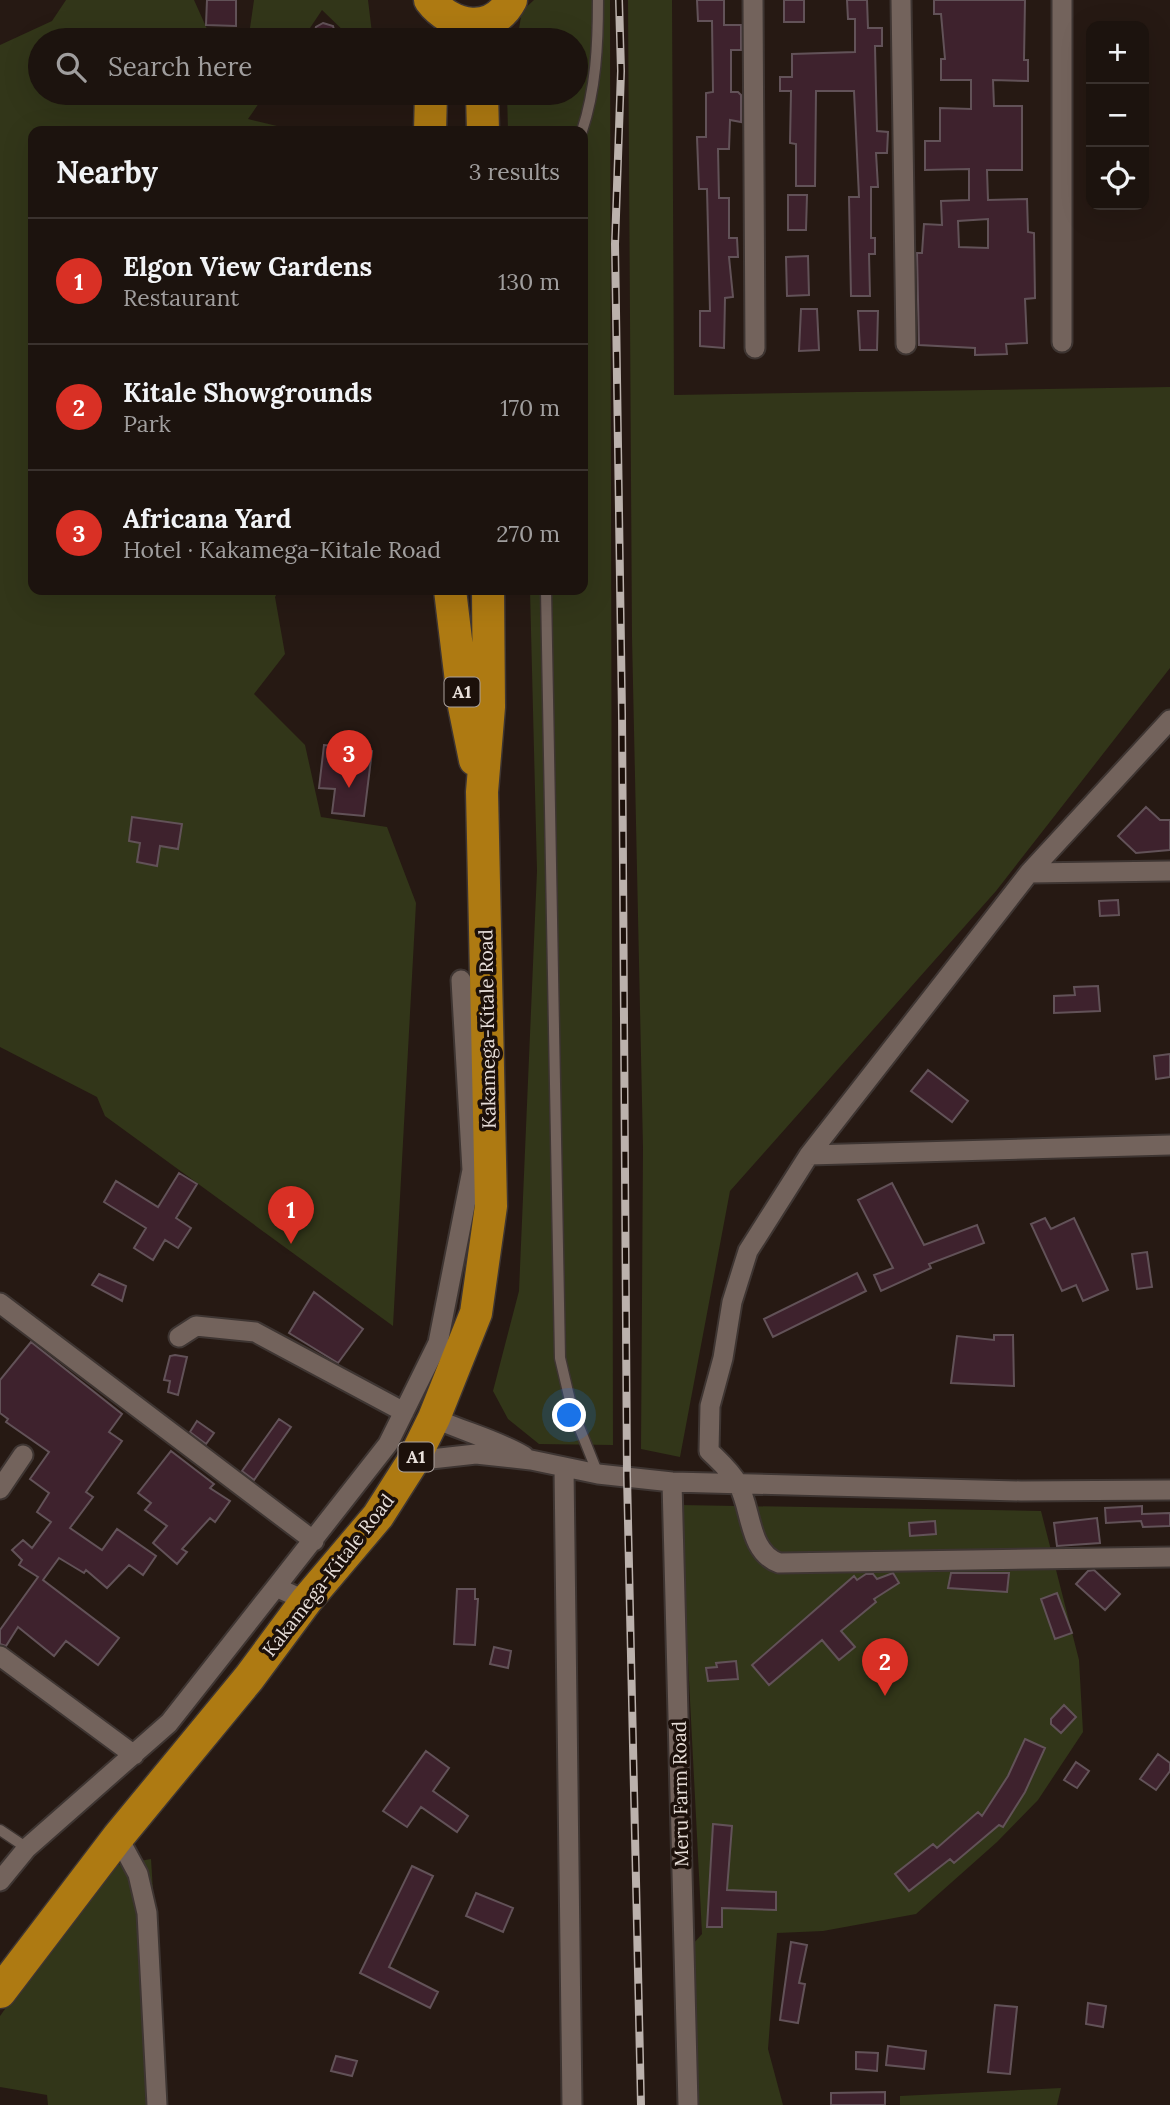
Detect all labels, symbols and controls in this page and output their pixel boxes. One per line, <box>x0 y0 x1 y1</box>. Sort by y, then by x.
map controls <box>1086 21 1149 210</box>
button: + <box>1086 21 1149 84</box>
search box <box>28 28 588 105</box>
icon: search <box>52 48 90 86</box>
text: Search here <box>108 50 252 83</box>
button: − <box>1086 84 1149 147</box>
button: locate <box>1086 147 1149 210</box>
text: Nearby <box>56 153 158 191</box>
text: 3 results <box>469 157 560 186</box>
text: Elgon View Gardens <box>123 250 372 283</box>
text: 1 <box>74 267 84 296</box>
text: 130 m <box>498 267 560 296</box>
text: Restaurant <box>123 283 239 312</box>
text: Kitale Showgrounds <box>123 376 372 409</box>
text: 2 <box>73 393 85 422</box>
text: 170 m <box>500 393 560 422</box>
text: Park <box>123 409 171 438</box>
text: Africana Yard <box>123 502 292 535</box>
text: 3 <box>73 519 85 548</box>
text: 270 m <box>496 519 560 548</box>
text: Hotel · Kakamega-Kitale Road <box>123 535 441 564</box>
road number: A1 <box>444 678 480 706</box>
pin: 3 <box>326 730 372 788</box>
street label: Kakamega-Kitale Road <box>473 929 501 1129</box>
pin: 1 <box>268 1186 314 1244</box>
your location <box>552 1398 586 1432</box>
road number: A1 <box>398 1442 434 1472</box>
street label: Kakamega-Kitale Road <box>257 1489 399 1661</box>
pin: 2 <box>862 1638 908 1696</box>
street label: Meru Farm Road <box>667 1721 693 1867</box>

